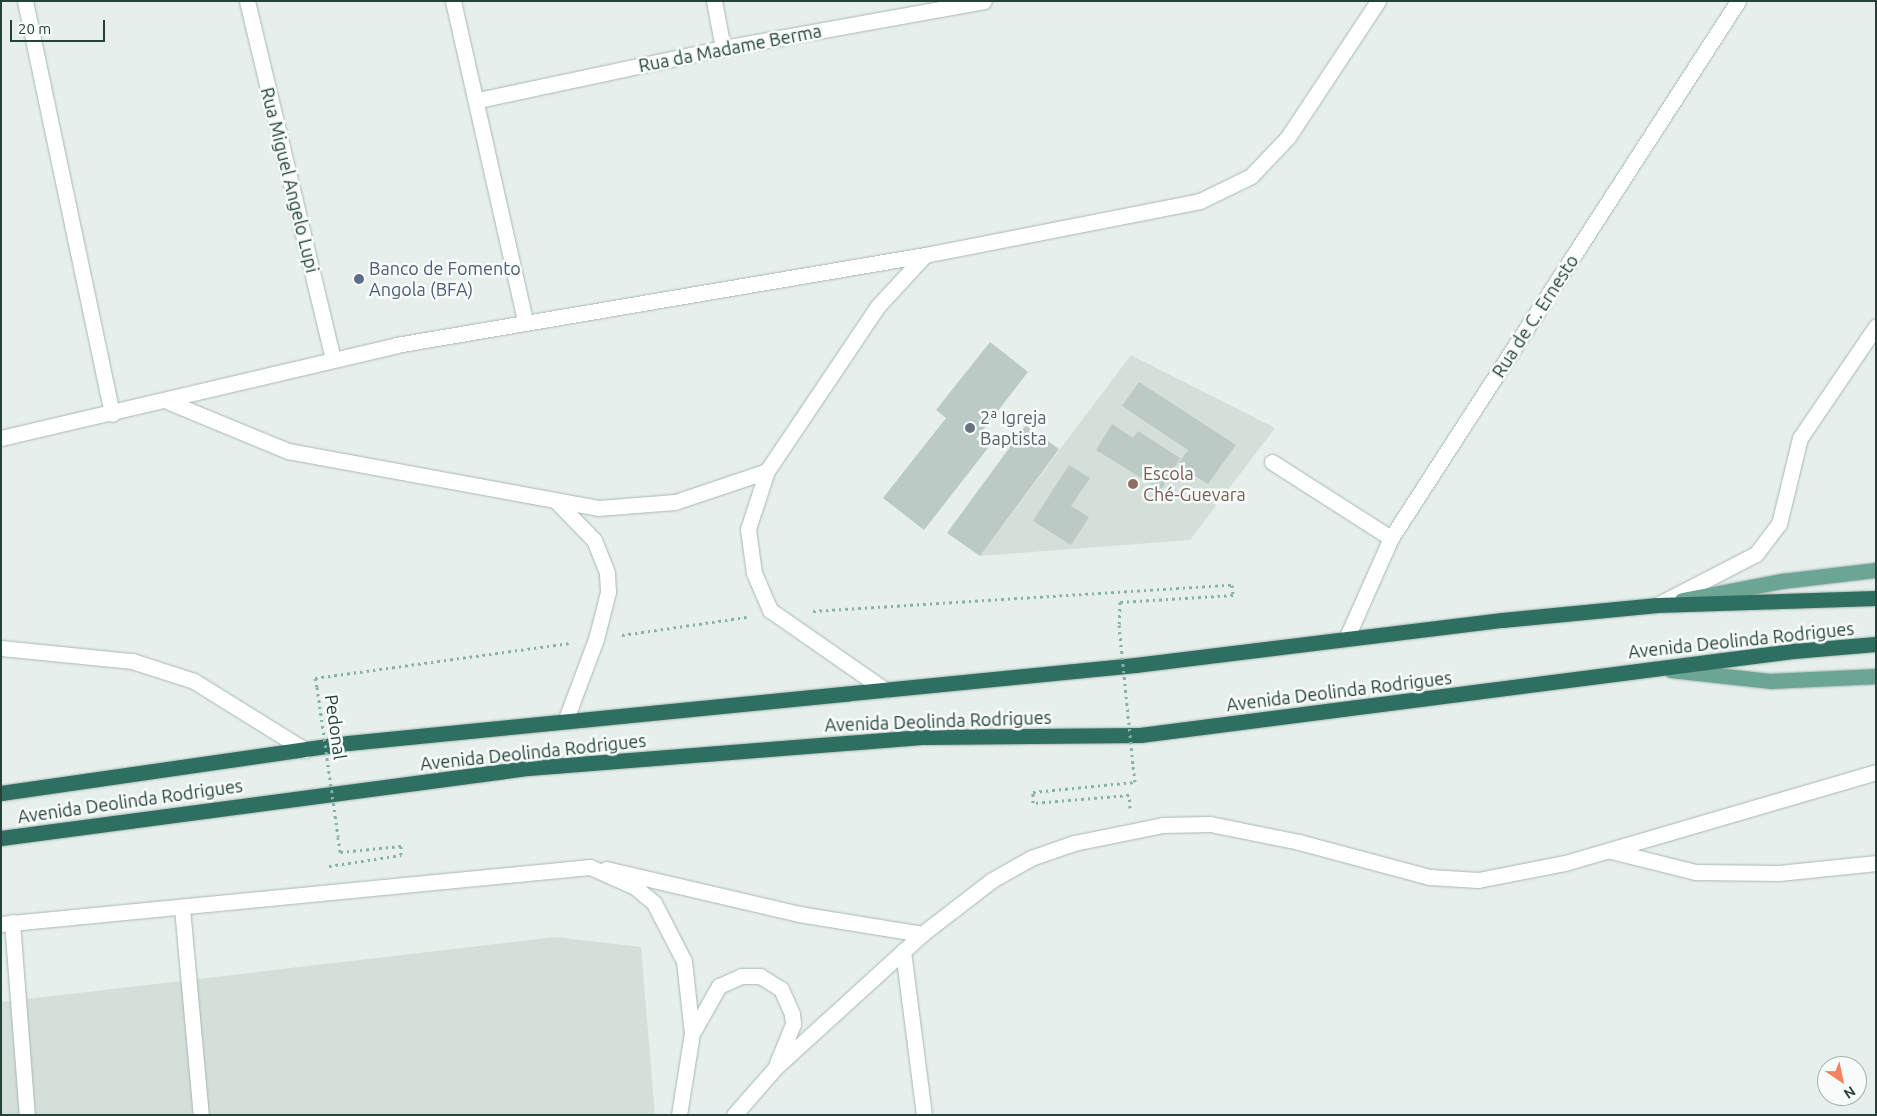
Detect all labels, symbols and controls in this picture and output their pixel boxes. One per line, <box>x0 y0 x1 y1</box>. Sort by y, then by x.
scale bar <box>12 10 108 42</box>
text: 20 m <box>18 20 51 37</box>
street label: Rua da Madame Berma <box>637 20 823 76</box>
street label: Rua Miguel Angelo Lupi <box>257 85 323 275</box>
street label: Rua de C. Ernesto <box>1487 251 1583 381</box>
place label: Banco de Fomento Angola (BFA) <box>369 258 521 300</box>
marker: Banco de Fomento Angola (BFA) <box>353 273 365 285</box>
place label: 2ª Igreja Baptista <box>980 407 1047 449</box>
marker: 2ª Igreja Baptista <box>964 422 976 434</box>
place label: Escola Ché-Guevara <box>1143 463 1246 506</box>
marker: Escola Ché-Guevara <box>1127 478 1139 490</box>
street label: Avenida Deolinda Rodrigues <box>1627 617 1855 663</box>
street label: Avenida Deolinda Rodrigues <box>1225 666 1453 716</box>
street label: Pedonal <box>321 693 351 761</box>
street label: Avenida Deolinda Rodrigues <box>824 706 1052 736</box>
street label: Avenida Deolinda Rodrigues <box>419 729 647 775</box>
street label: Avenida Deolinda Rodrigues <box>16 775 244 827</box>
north arrow <box>1817 1056 1867 1106</box>
text: N <box>1841 1083 1859 1102</box>

